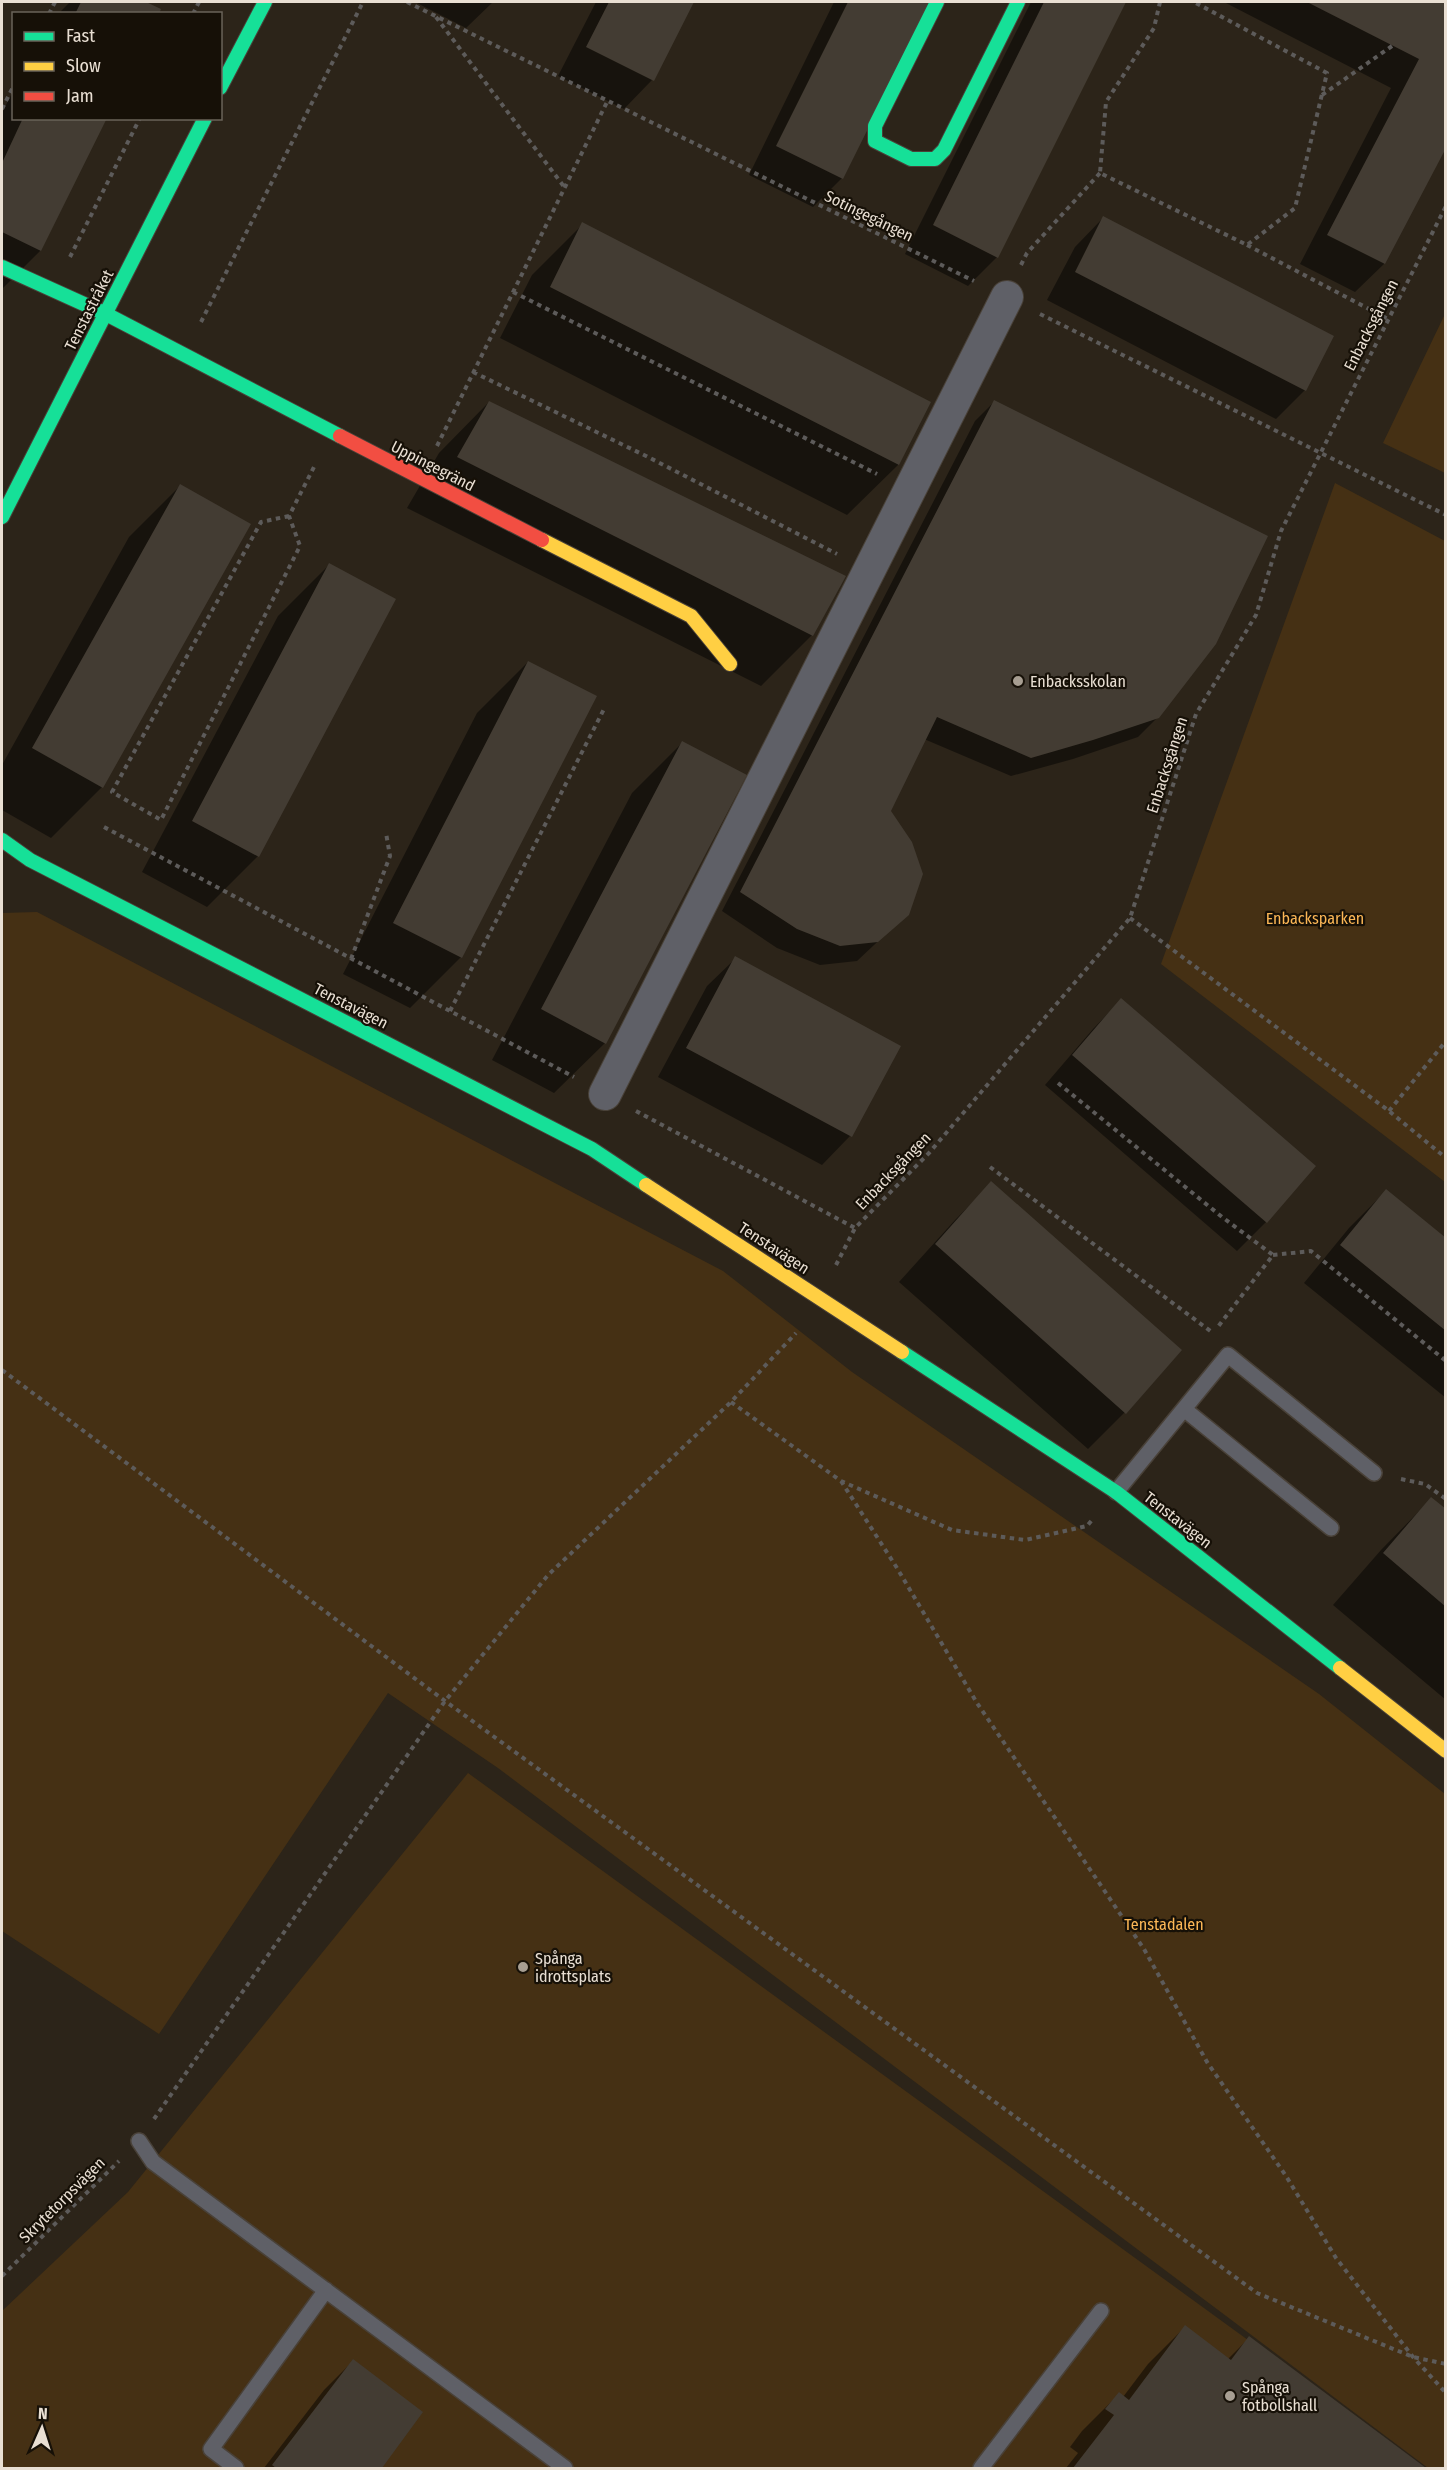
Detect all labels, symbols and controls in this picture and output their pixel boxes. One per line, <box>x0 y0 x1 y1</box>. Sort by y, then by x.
legend <box>12 12 222 120</box>
text: Fast <box>66 25 95 47</box>
text: Slow <box>66 55 101 77</box>
text: Jam <box>66 85 94 107</box>
street label: Sotingegången <box>822 186 916 246</box>
street label: Tenstastråket <box>61 266 118 354</box>
street label: Enbacksgången <box>1340 276 1402 374</box>
street label: Uppingegränd <box>388 437 478 495</box>
place label: Enbacksskolan <box>1030 672 1126 691</box>
marker: Enbacksskolan <box>1011 674 1025 688</box>
street label: Enbacksgången <box>1142 714 1192 816</box>
park label: Enbacksparken <box>1266 909 1364 928</box>
street label: Tenstavägen <box>311 979 391 1033</box>
street label: Enbacksgången <box>851 1128 935 1214</box>
street label: Tenstavägen <box>735 1218 813 1278</box>
street label: Tenstavägen <box>1140 1488 1216 1552</box>
park label: Tenstadalen <box>1124 1915 1204 1934</box>
place label: Spånga idrottsplats <box>535 1949 611 1986</box>
marker: Spånga idrottsplats <box>516 1960 530 1974</box>
street label: Skrytetorpsvägen <box>15 2153 109 2247</box>
place label: Spånga fotbollshall <box>1242 2378 1317 2415</box>
marker: Spånga fotbollshall <box>1223 2389 1237 2403</box>
north arrow <box>12 2398 72 2458</box>
text: N <box>37 2404 48 2423</box>

